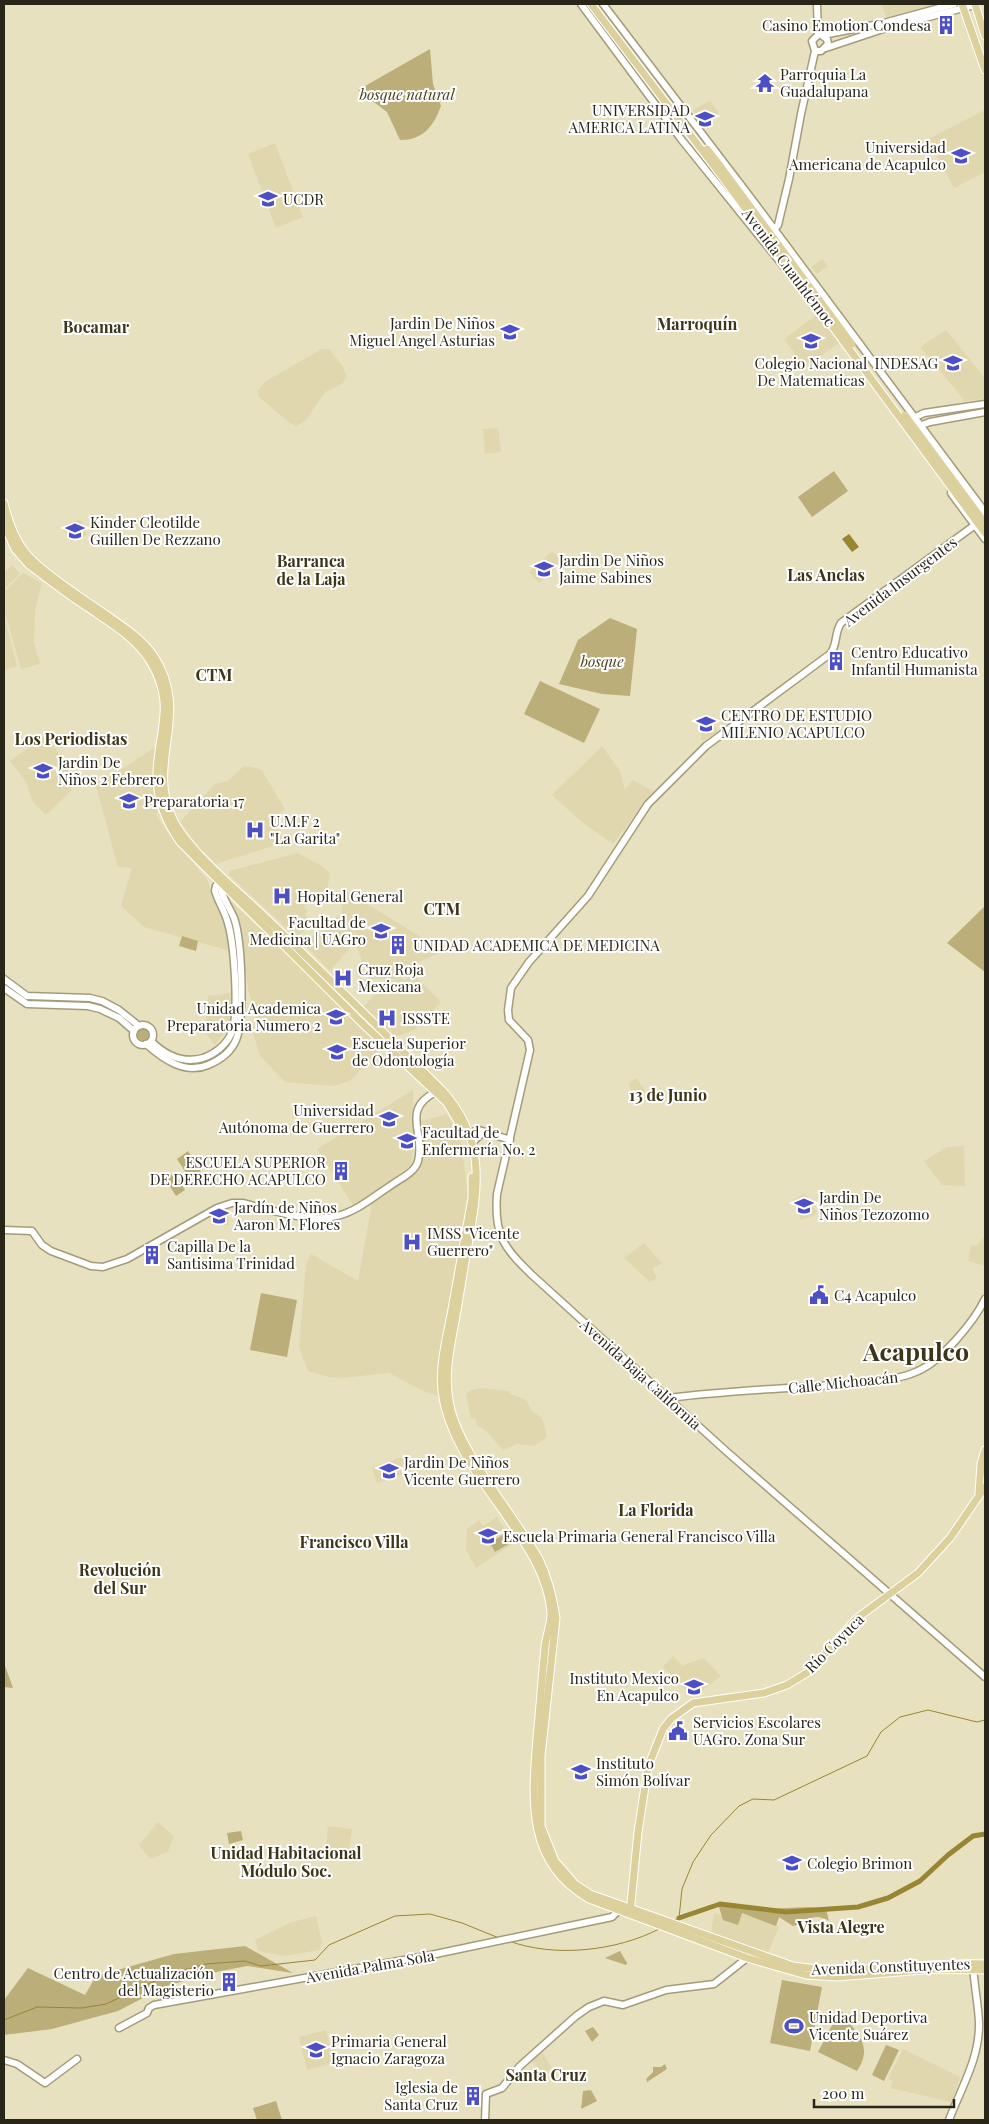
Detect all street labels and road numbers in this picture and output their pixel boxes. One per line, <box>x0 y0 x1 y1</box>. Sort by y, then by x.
street label: Avenida Cuauhtémoc <box>737 203 840 330</box>
street label: Avenida Insurgentes <box>838 532 961 631</box>
street label: Avenida Baja California <box>576 1314 706 1434</box>
street label: Calle Michoacán <box>787 1366 899 1398</box>
street label: Río Coyuca <box>800 1609 868 1677</box>
street label: Avenida Palma Sola <box>303 1945 436 1987</box>
street label: Avenida Constituyentes <box>810 1953 971 1979</box>

